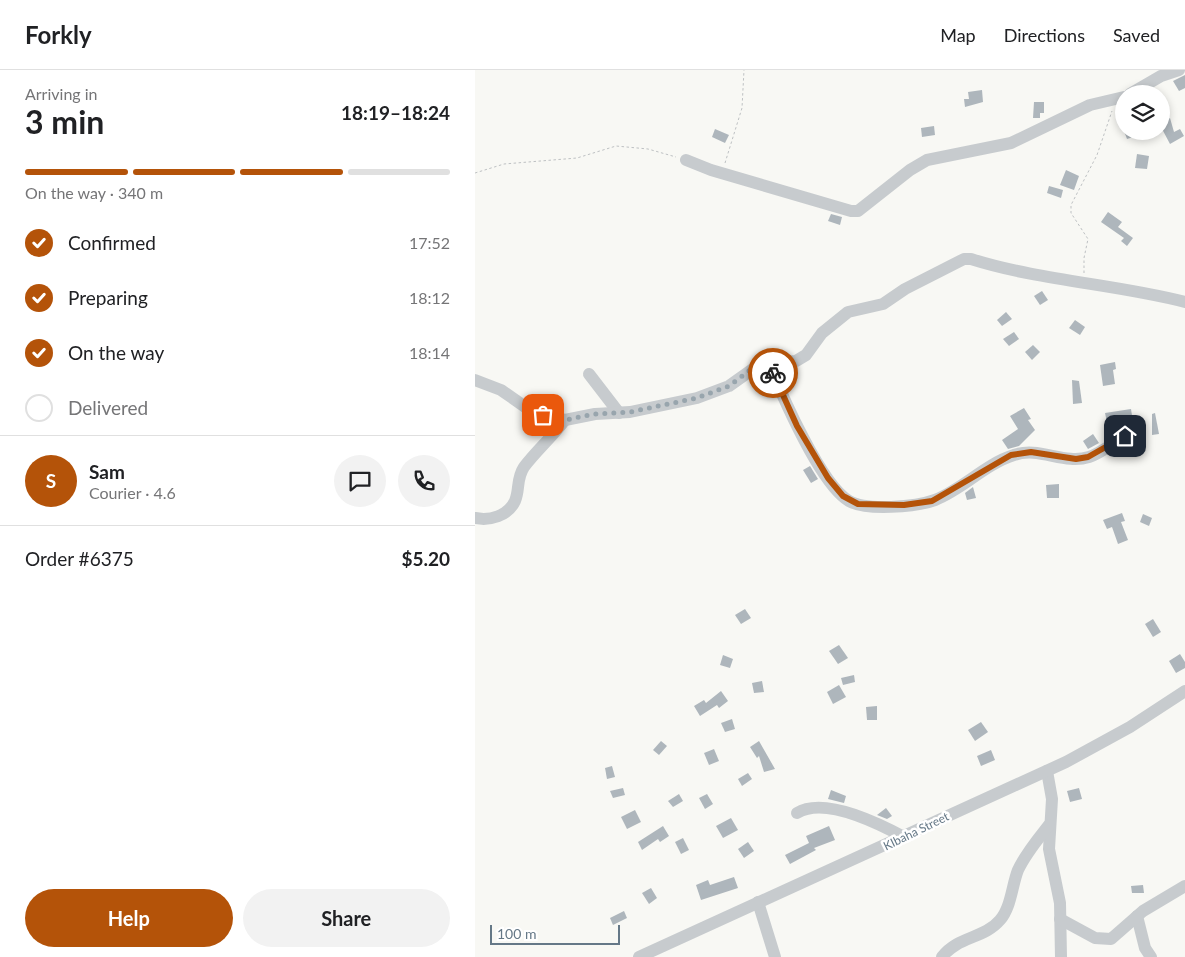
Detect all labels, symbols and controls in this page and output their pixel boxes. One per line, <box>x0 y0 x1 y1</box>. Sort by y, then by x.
text: Forkly <box>25 20 92 49</box>
text: Map <box>940 24 976 46</box>
text: Directions <box>1004 24 1085 46</box>
text: Saved <box>1113 24 1160 46</box>
text: Arriving in <box>25 84 98 103</box>
map controls <box>1115 85 1170 140</box>
button: layers <box>1115 85 1170 140</box>
text: 18:19–18:24 <box>341 101 450 124</box>
text: 3 min <box>25 102 104 141</box>
text: On the way · 340 m <box>25 183 163 202</box>
icon: check <box>25 229 53 257</box>
text: Confirmed <box>68 231 156 254</box>
text: 17:52 <box>409 233 450 252</box>
icon: check <box>25 284 53 312</box>
text: Preparing <box>68 286 148 309</box>
text: 18:12 <box>409 288 450 307</box>
icon: check <box>25 339 53 367</box>
text: On the way <box>68 341 164 364</box>
text: 18:14 <box>409 343 450 362</box>
courier <box>748 348 798 398</box>
icon: bike <box>759 359 787 387</box>
pin <box>522 394 564 436</box>
text: Delivered <box>68 396 148 419</box>
icon: bag <box>529 401 557 429</box>
pin <box>1104 415 1146 457</box>
icon: home <box>1111 422 1139 450</box>
button: chat <box>334 455 386 507</box>
button: phone <box>398 455 450 507</box>
text: Sam <box>89 460 125 483</box>
text: S <box>46 469 56 492</box>
text: Courier · 4.6 <box>89 483 176 502</box>
text: Order #6375 <box>25 547 134 570</box>
text: $5.20 <box>401 547 450 570</box>
street label: KIbaha Street <box>881 808 952 853</box>
button: Help <box>25 889 233 947</box>
button: Share <box>243 889 450 947</box>
scale bar <box>490 922 620 945</box>
text: 100 m <box>497 925 536 942</box>

